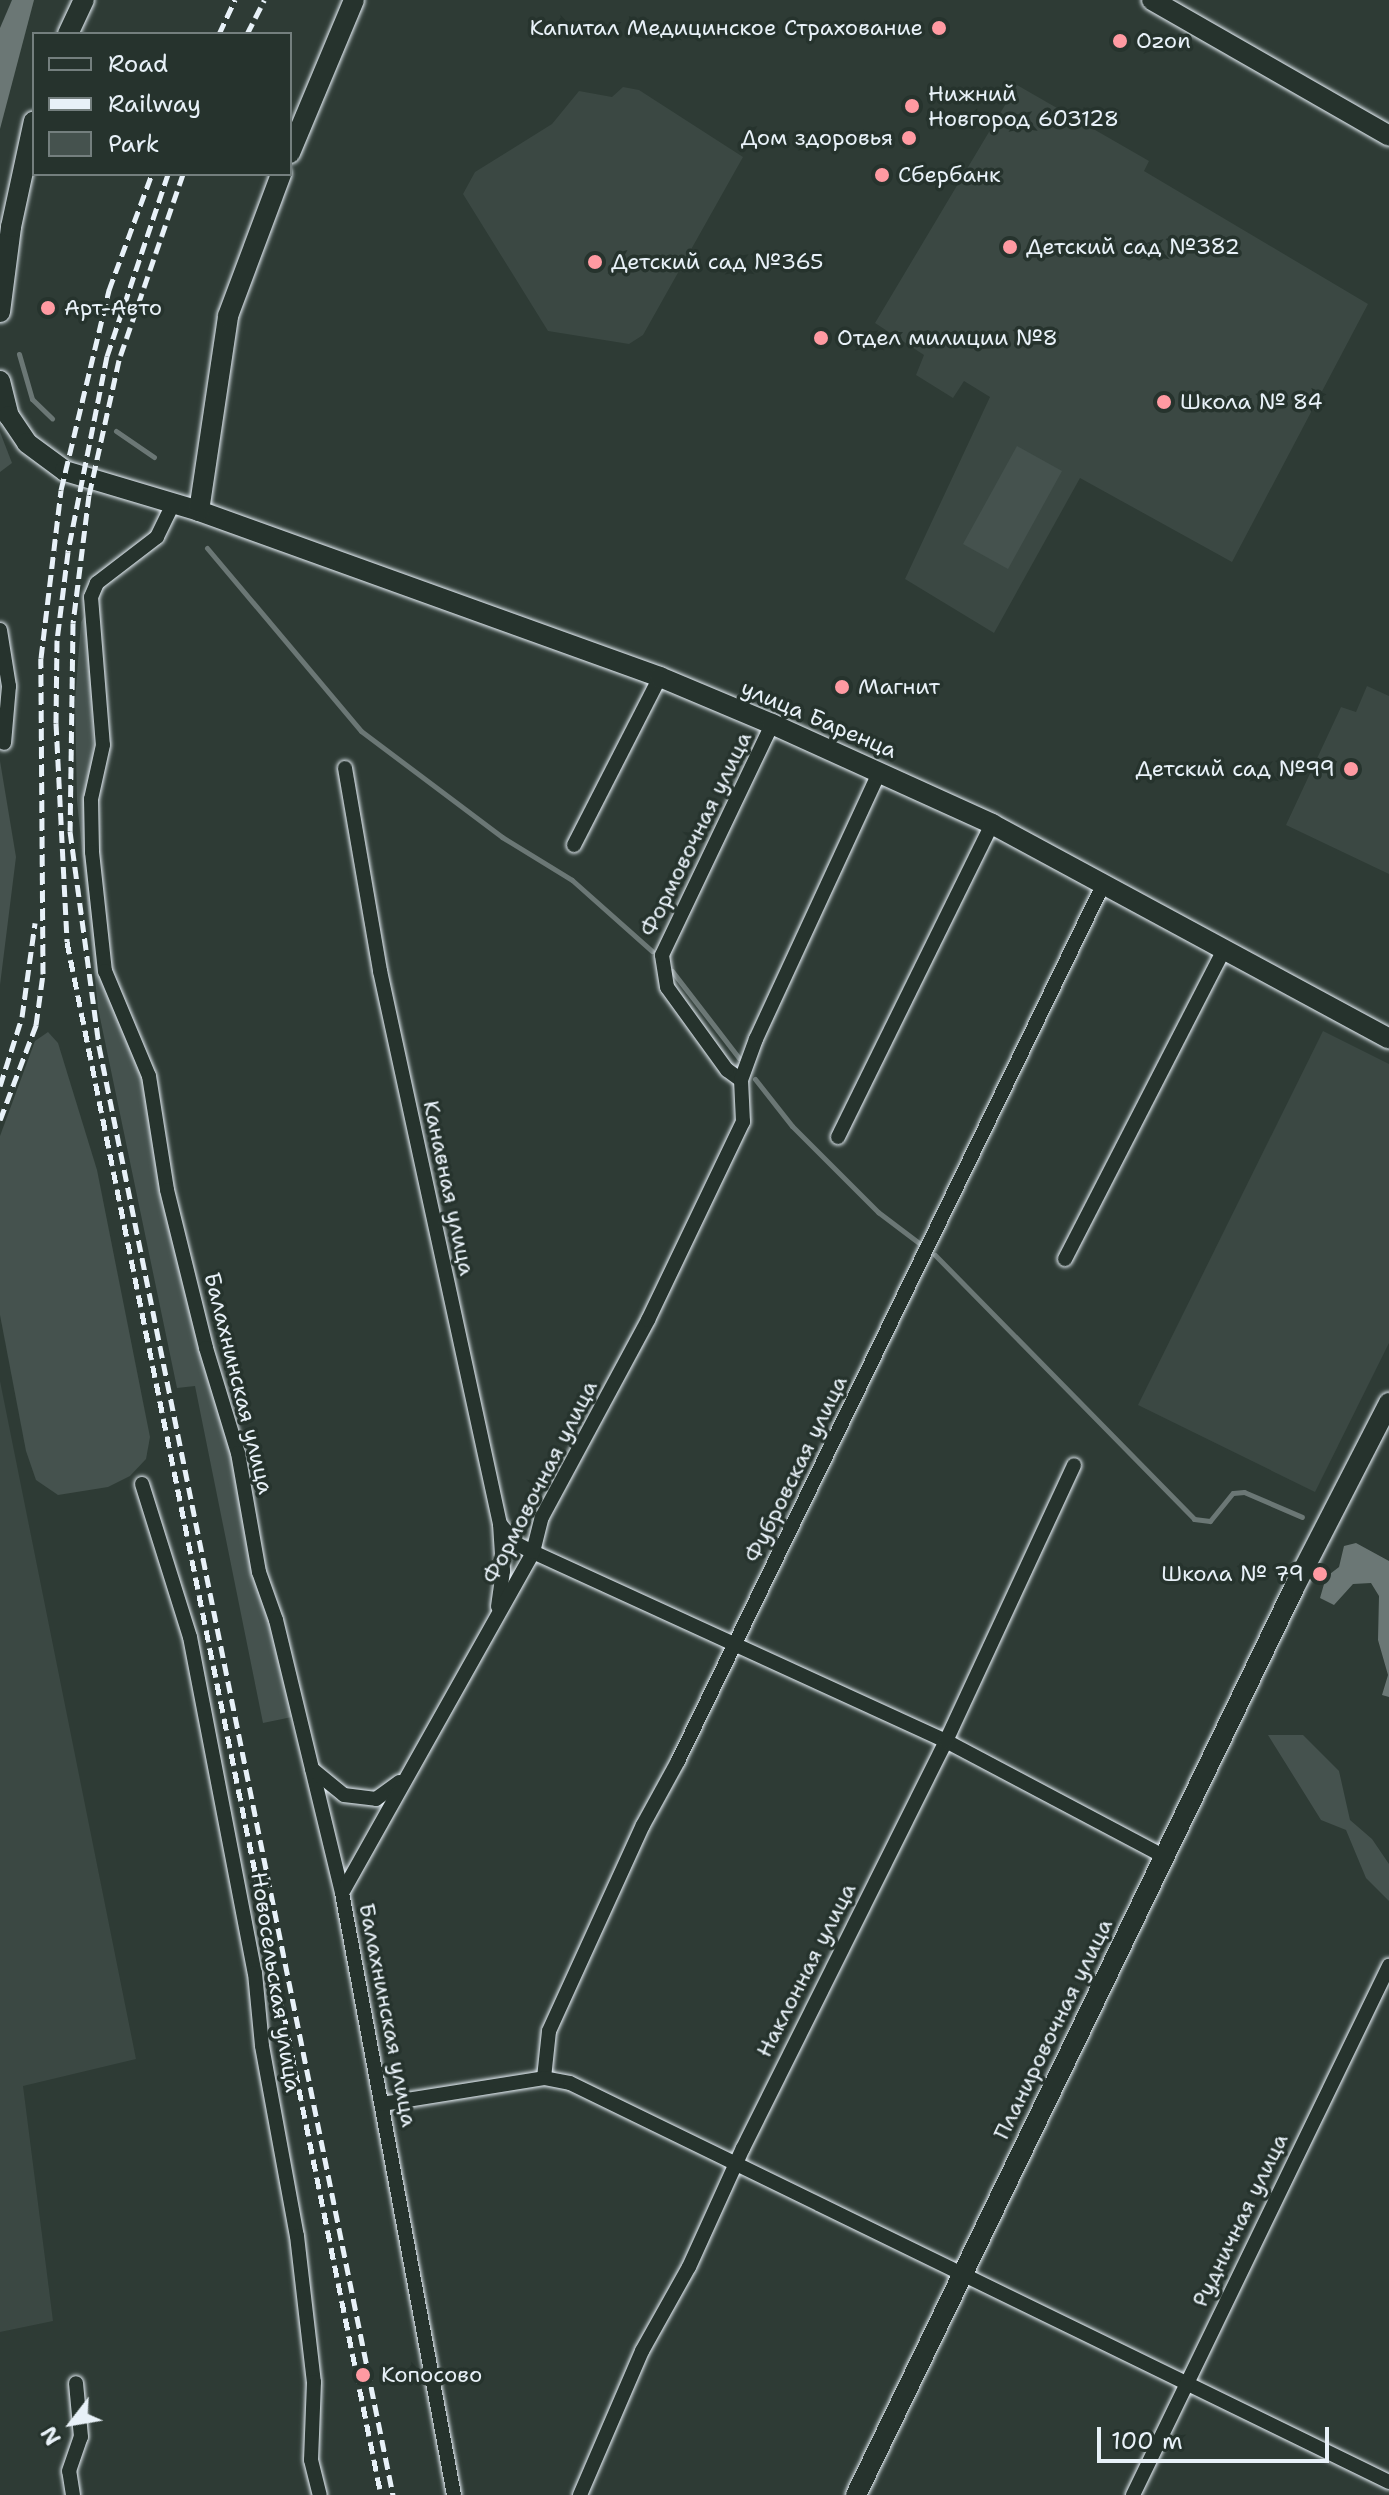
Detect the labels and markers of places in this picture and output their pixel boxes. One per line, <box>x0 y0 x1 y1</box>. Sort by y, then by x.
place label: Капитал Медицинское Страхование <box>529 15 923 41</box>
marker: Капитал Медицинское Страхование <box>930 19 948 37</box>
place label: Ozon <box>1136 28 1191 54</box>
marker: Ozon <box>1111 32 1129 50</box>
place label: Нижний Новгород 603128 <box>928 80 1119 132</box>
marker: Нижний Новгород 603128 <box>903 97 921 115</box>
place label: Дом здоровья <box>741 125 893 151</box>
marker: Дом здоровья <box>900 129 918 147</box>
place label: Сбербанк <box>898 162 1001 188</box>
marker: Сбербанк <box>873 166 891 184</box>
place label: Детский сад №382 <box>1026 234 1240 260</box>
marker: Детский сад №382 <box>1001 238 1019 256</box>
place label: Детский сад №365 <box>611 249 823 275</box>
marker: Детский сад №365 <box>586 253 604 271</box>
place label: Арт-Авто <box>64 295 162 321</box>
marker: Арт-Авто <box>39 299 57 317</box>
place label: Отдел милиции №8 <box>837 325 1058 351</box>
marker: Отдел милиции №8 <box>812 329 830 347</box>
place label: Школа № 84 <box>1180 389 1323 415</box>
marker: Школа № 84 <box>1155 393 1173 411</box>
place label: Магнит <box>858 674 940 700</box>
marker: Магнит <box>833 678 851 696</box>
place label: Детский сад №99 <box>1135 756 1335 782</box>
marker: Детский сад №99 <box>1342 760 1360 778</box>
place label: Школа № 79 <box>1161 1561 1304 1587</box>
marker: Школа № 79 <box>1311 1565 1329 1583</box>
place label: Копосово <box>381 2362 482 2388</box>
marker: Копосово <box>352 2364 374 2386</box>

